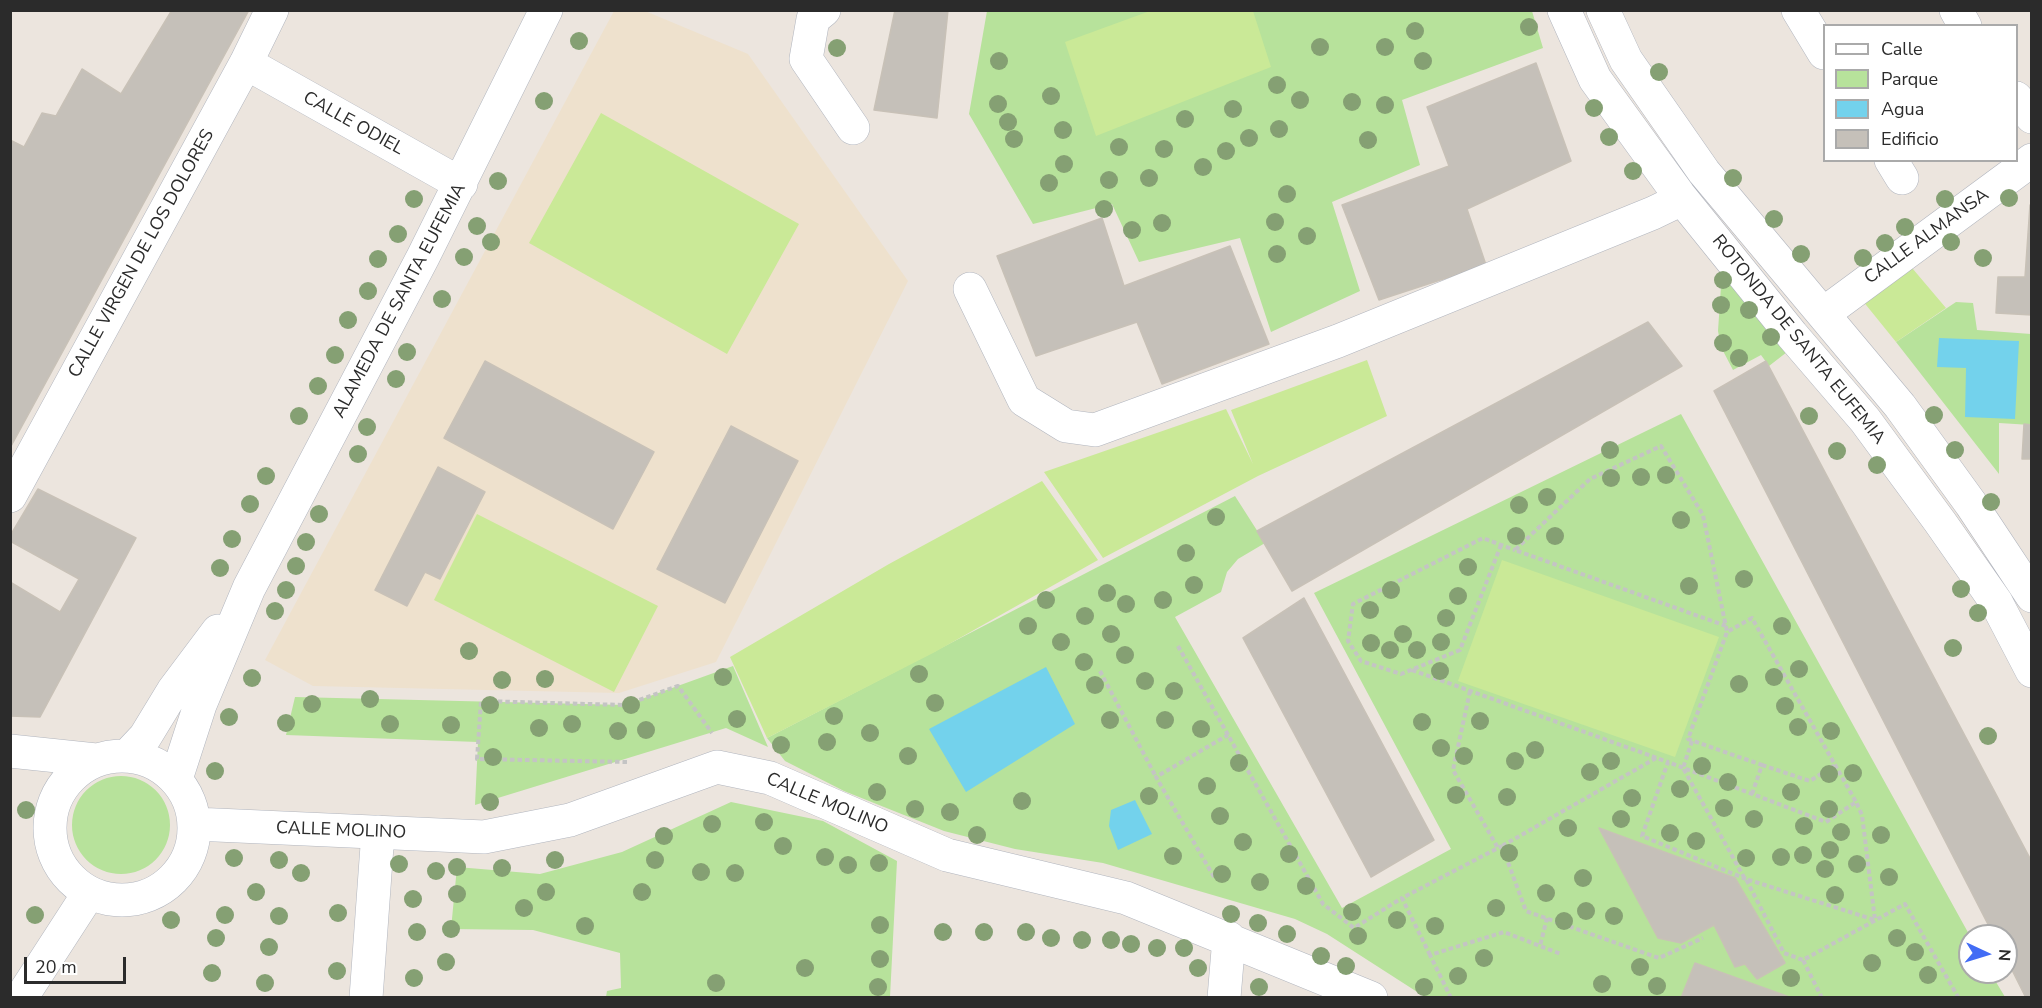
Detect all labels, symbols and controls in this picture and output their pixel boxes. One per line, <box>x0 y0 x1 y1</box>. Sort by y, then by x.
legend <box>1823 24 2018 162</box>
text: Calle <box>1881 37 1923 61</box>
text: Parque <box>1881 67 1938 91</box>
street label: CALLE ODIEL <box>299 87 407 161</box>
text: Agua <box>1881 97 1924 121</box>
street label: CALLE VIRGEN DE LOS DOLORES <box>65 126 219 382</box>
text: Edificio <box>1881 127 1939 151</box>
street label: ALAMEDA DE SANTA EUFEMIA <box>329 180 471 422</box>
street label: CALLE ALMANSA <box>1861 185 1993 289</box>
street label: ROTONDA DE SANTA EUFEMIA <box>1707 231 1889 449</box>
street label: CALLE MOLINO <box>763 769 891 839</box>
street label: CALLE MOLINO <box>276 818 406 844</box>
north arrow <box>1958 924 2018 984</box>
scale bar <box>27 945 129 983</box>
text: N <box>1993 948 2015 962</box>
text: 20 m <box>35 955 77 979</box>

